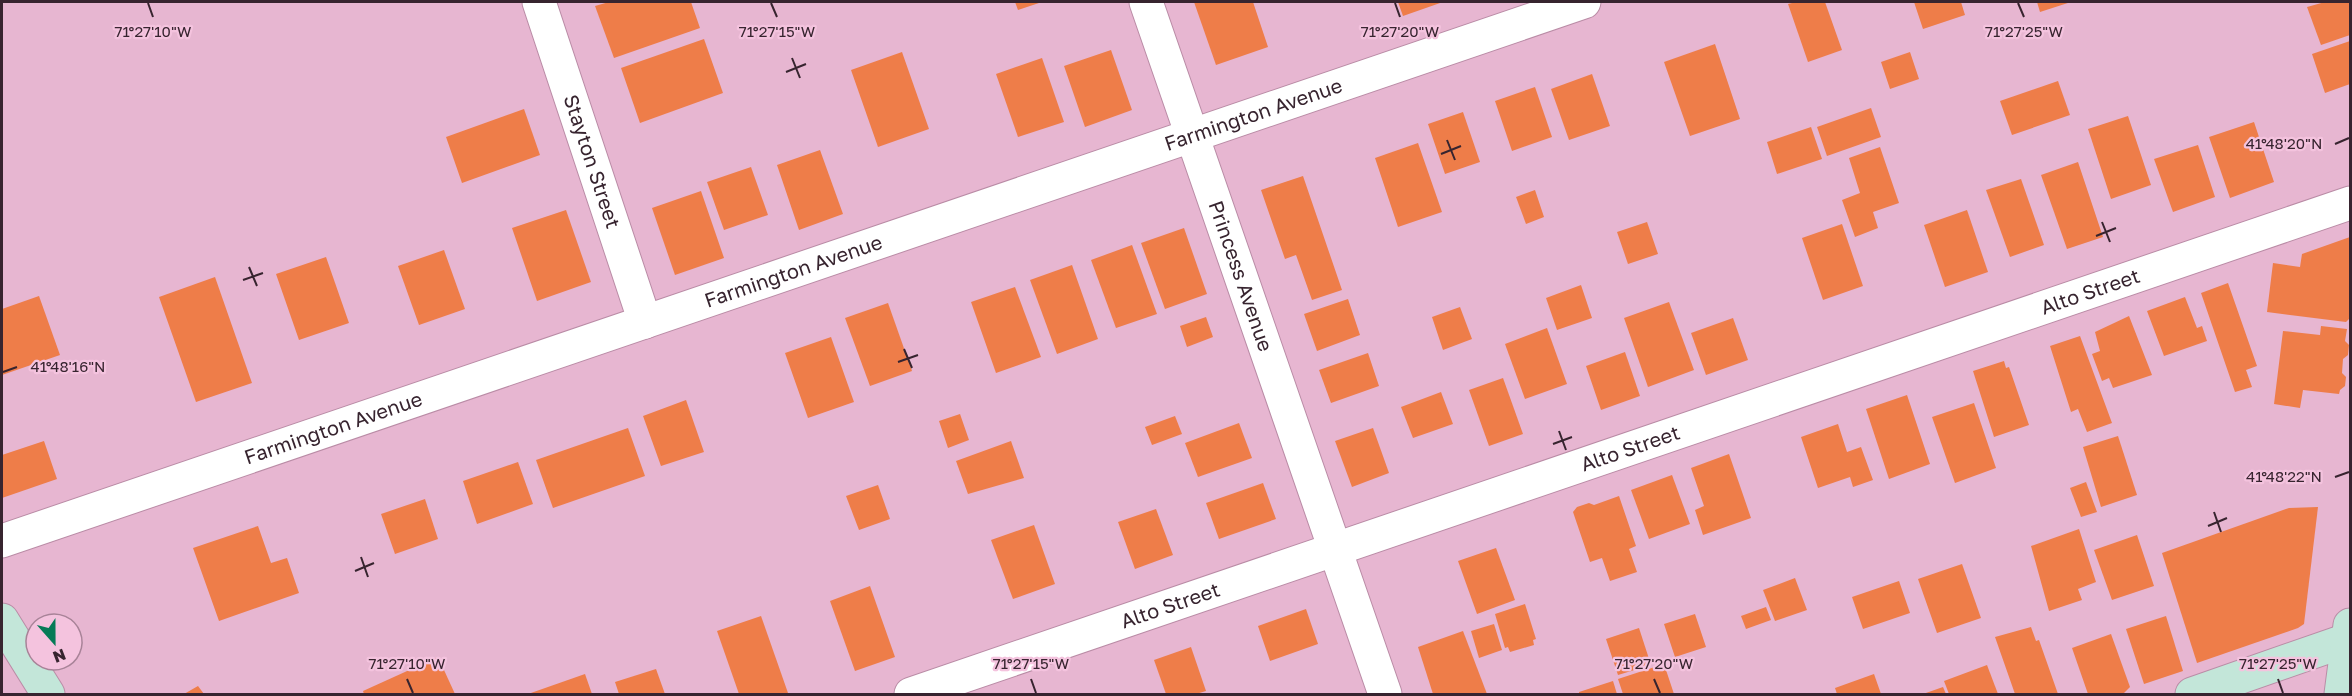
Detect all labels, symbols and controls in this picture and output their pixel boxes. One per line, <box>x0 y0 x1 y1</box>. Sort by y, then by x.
text: 71°27'10"W <box>115 22 191 40</box>
text: 71°27'15"W <box>739 22 815 40</box>
text: 71°27'20"W <box>1361 22 1439 40</box>
text: 71°27'25"W <box>1985 22 2063 40</box>
street label: Farmington Avenue <box>1161 72 1345 155</box>
street label: Stayton Street <box>559 91 626 231</box>
text: 41°48'20"N <box>2246 134 2322 152</box>
street label: Princess Avenue <box>1204 197 1279 354</box>
street label: Farmington Avenue <box>701 229 885 312</box>
street label: Alto Street <box>2037 263 2143 319</box>
text: 41°48'16"N <box>31 357 105 375</box>
street label: Farmington Avenue <box>241 386 425 469</box>
street label: Alto Street <box>1577 420 1683 476</box>
text: 41°48'22"N <box>2246 467 2322 485</box>
street label: Alto Street <box>1117 577 1223 633</box>
north arrow <box>24 612 84 672</box>
text: N <box>50 644 69 668</box>
text: 71°27'10"W <box>369 654 445 672</box>
text: 71°27'15"W <box>993 654 1069 672</box>
text: 71°27'20"W <box>1615 654 1693 672</box>
text: 71°27'25"W <box>2239 654 2317 672</box>

